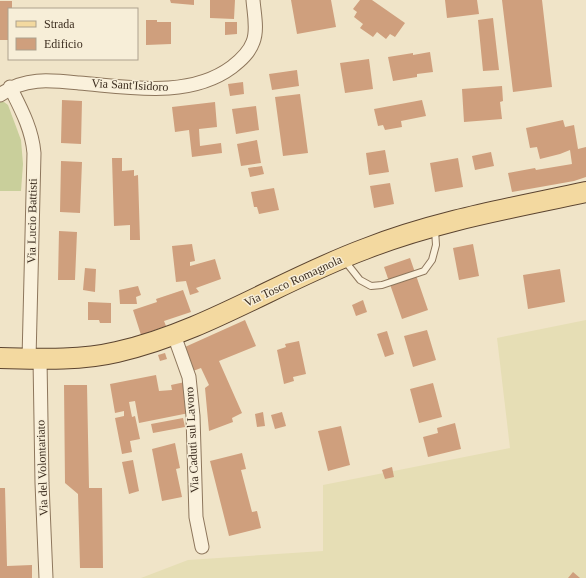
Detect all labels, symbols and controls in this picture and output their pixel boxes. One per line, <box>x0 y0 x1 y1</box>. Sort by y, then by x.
legend <box>8 8 138 60</box>
text: Strada <box>44 17 75 31</box>
text: Edificio <box>44 37 83 51</box>
street label: Via Sant'Isidoro <box>91 76 169 94</box>
street label: Via Lucio Battisti <box>24 178 40 264</box>
street label: Via Tosco Romagnola <box>242 252 345 310</box>
street label: Via Caduti sul Lavoro <box>182 387 202 493</box>
street label: Via del Volontariato <box>33 420 51 516</box>

